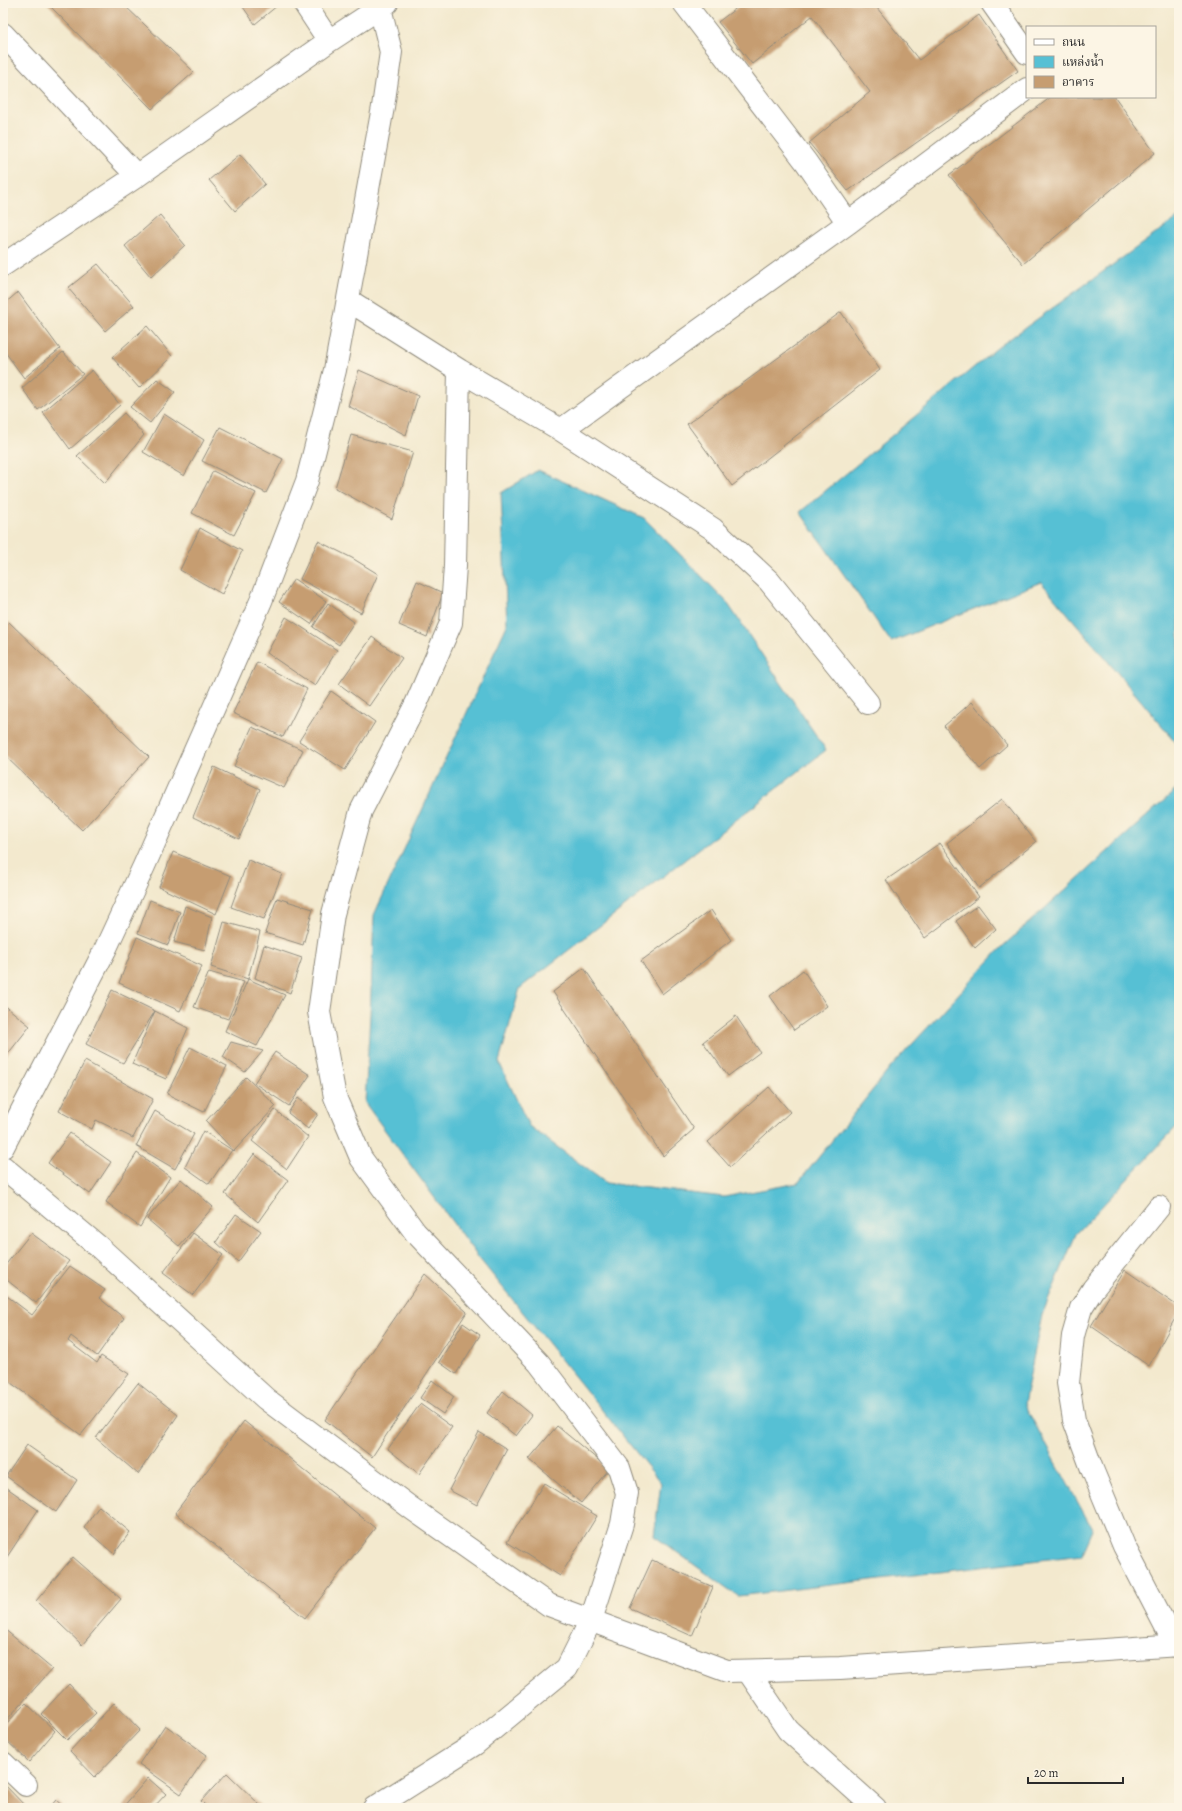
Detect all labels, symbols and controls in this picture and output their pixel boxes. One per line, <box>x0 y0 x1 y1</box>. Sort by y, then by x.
legend <box>1026 26 1156 98</box>
text: ถนน <box>1062 34 1085 50</box>
text: แหล่งน้ำ <box>1062 53 1104 70</box>
text: อาคาร <box>1062 74 1094 90</box>
scale bar <box>1028 1759 1123 1785</box>
text: 20 m <box>1034 1765 1058 1781</box>

